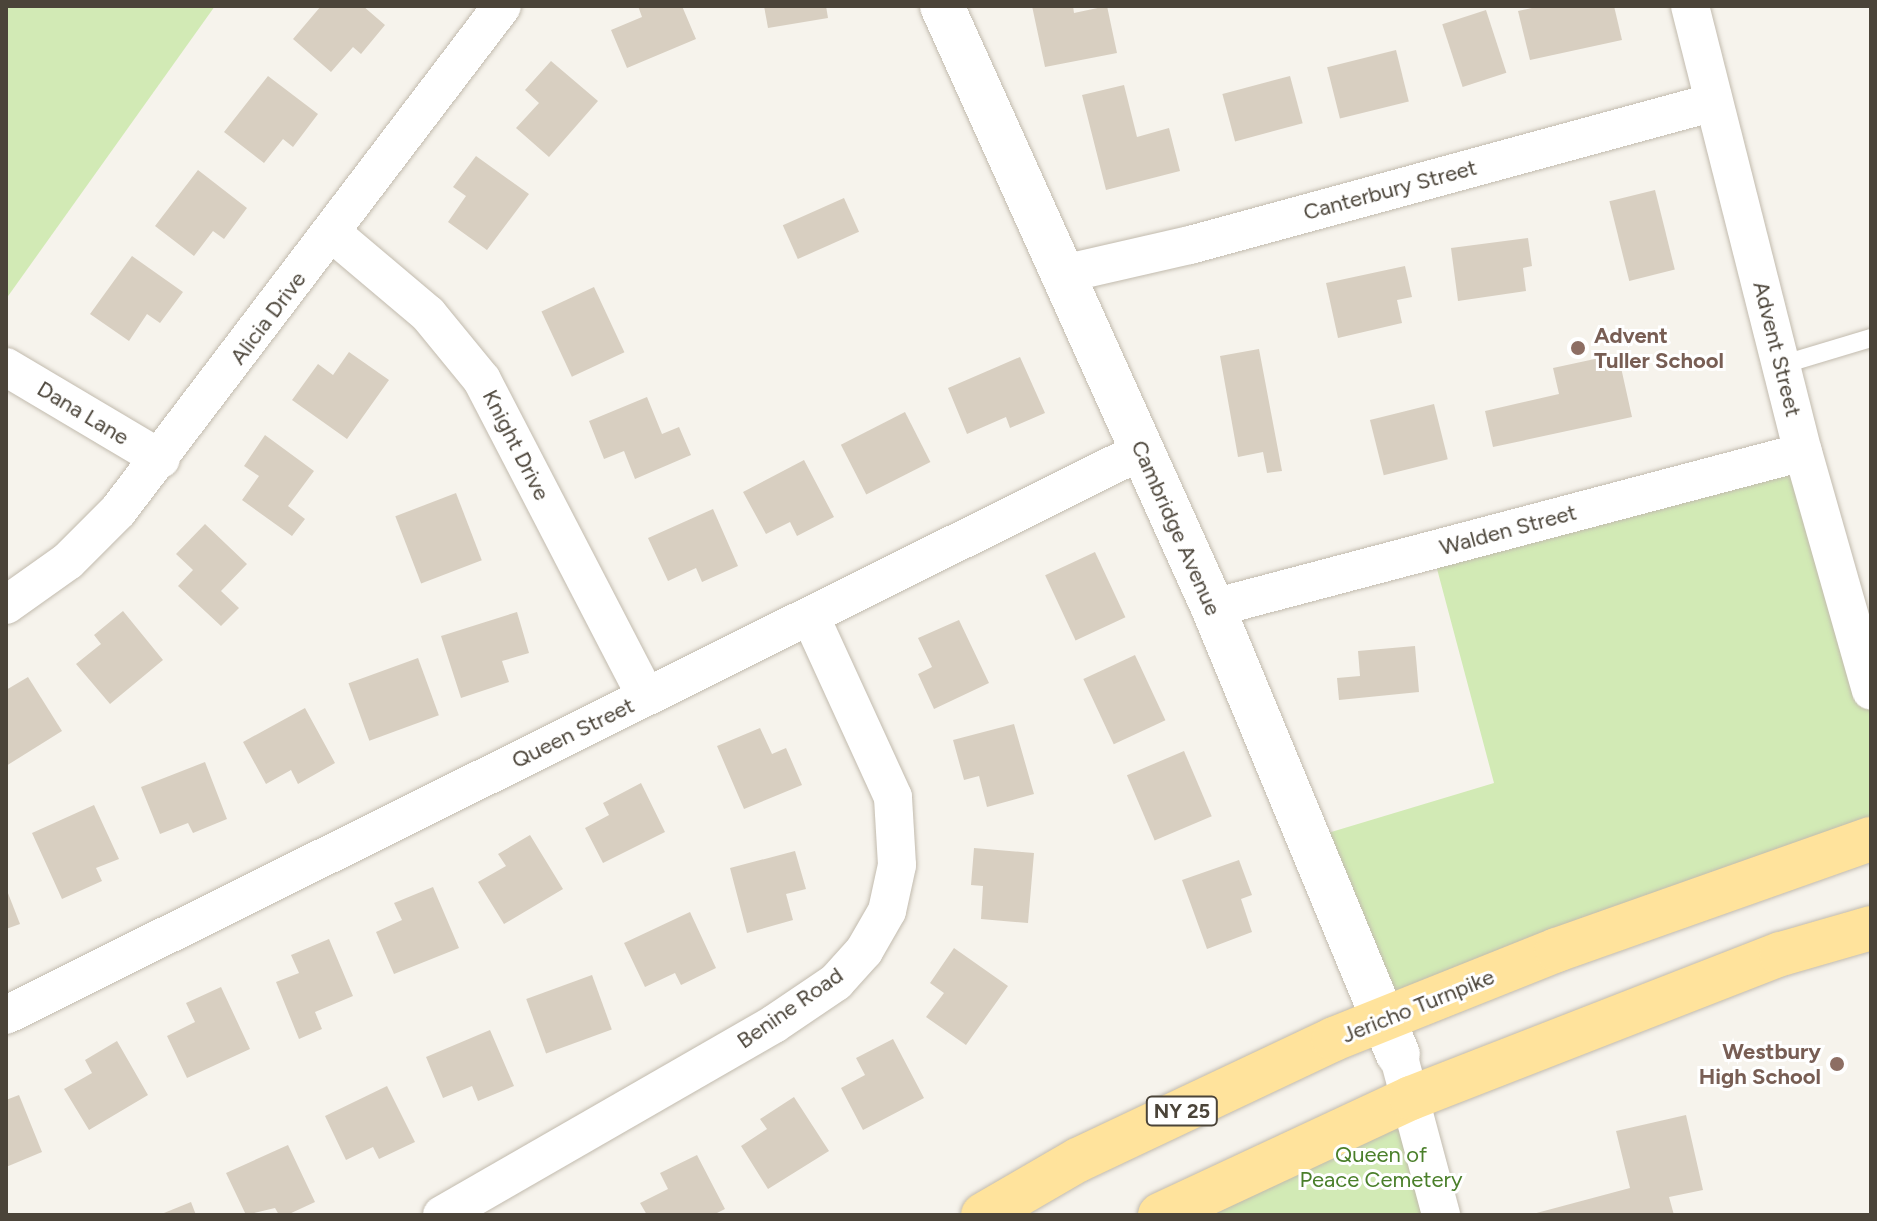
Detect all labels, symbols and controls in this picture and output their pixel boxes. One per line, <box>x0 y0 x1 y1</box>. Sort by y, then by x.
street label: Canterbury Street <box>1300 154 1480 226</box>
street label: Alicia Drive <box>225 266 311 370</box>
street label: Advent Street <box>1747 279 1807 419</box>
place label: Advent Tuller School <box>1594 322 1724 374</box>
marker: Advent Tuller School <box>1569 339 1587 357</box>
street label: Dana Lane <box>32 375 134 451</box>
street label: Knight Drive <box>477 385 555 505</box>
street label: Cambridge Avenue <box>1126 436 1226 620</box>
street label: Walden Street <box>1437 499 1579 561</box>
street label: Queen Street <box>508 692 638 774</box>
street label: Benine Road <box>732 962 848 1054</box>
street label: Jericho Turnpike <box>1338 963 1498 1049</box>
place label: Westbury High School <box>1699 1038 1821 1090</box>
marker: Westbury High School <box>1828 1055 1846 1073</box>
road number: NY 25 <box>1144 1095 1220 1127</box>
park label: Queen of Peace Cemetery <box>1300 1141 1462 1192</box>

